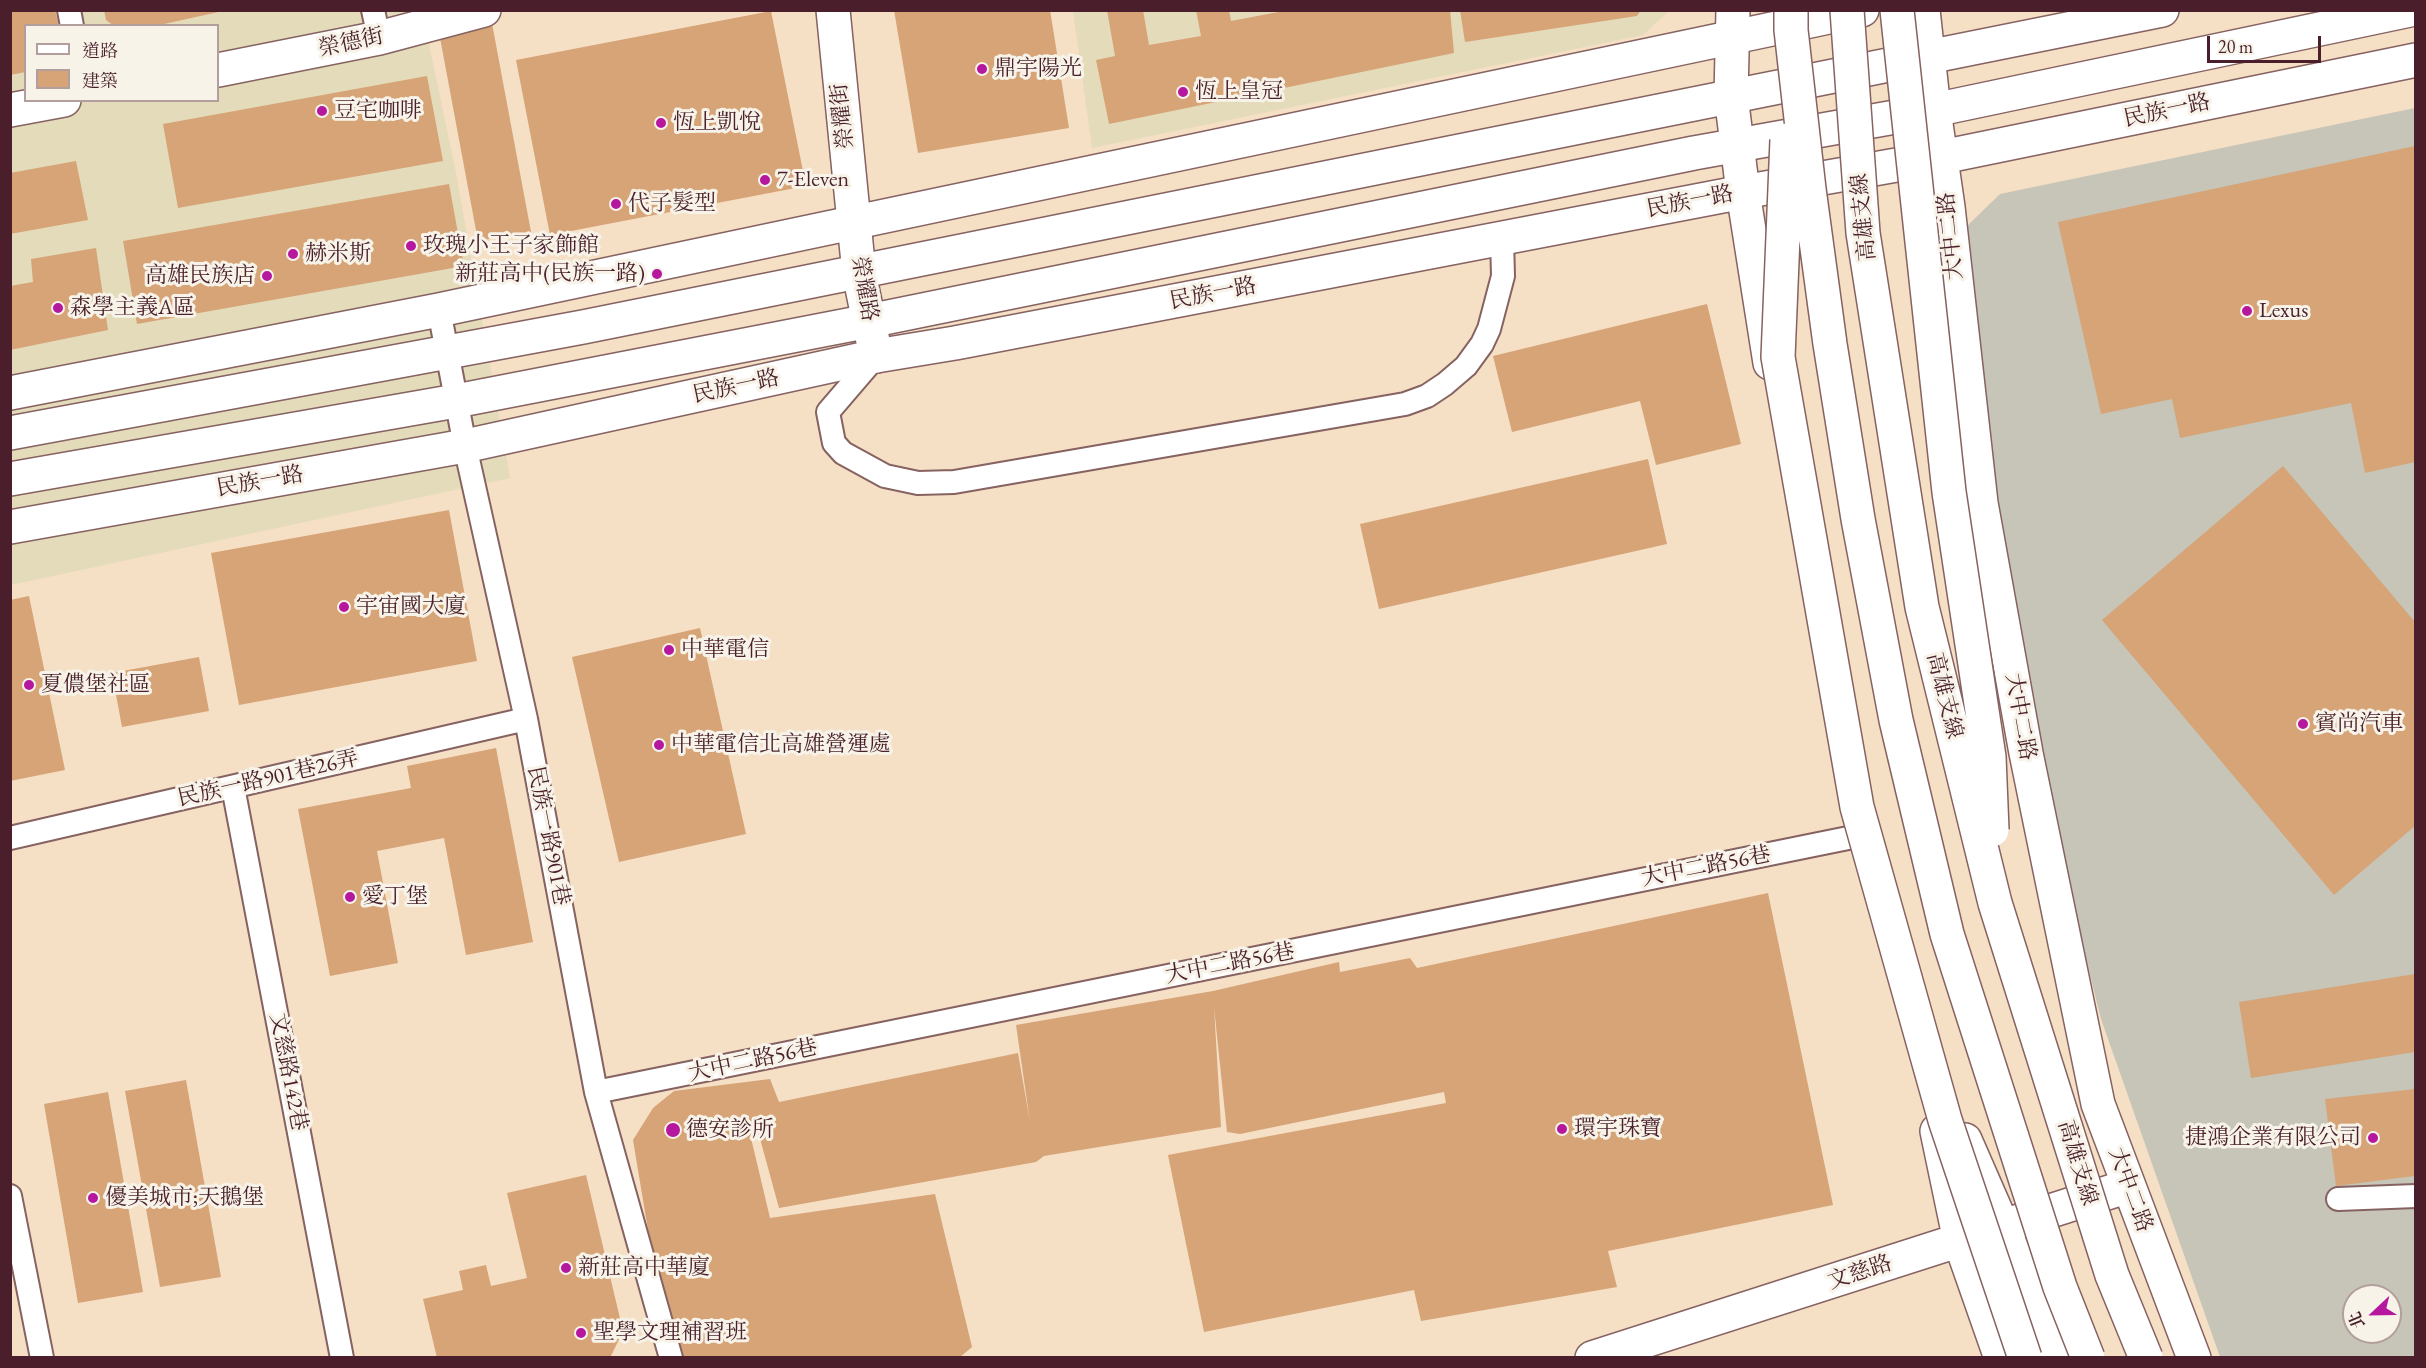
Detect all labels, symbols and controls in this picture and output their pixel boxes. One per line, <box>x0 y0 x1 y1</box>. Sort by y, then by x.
street label: 榮德街 <box>316 23 386 63</box>
legend <box>24 24 219 102</box>
scale bar <box>2210 24 2324 62</box>
text: 20 m <box>2218 35 2253 58</box>
text: 道路 <box>82 39 118 62</box>
place label: 鼎宇陽光 <box>994 56 1082 82</box>
marker: 鼎宇陽光 <box>975 62 989 76</box>
text: 建築 <box>82 69 118 92</box>
place label: 恆上皇冠 <box>1195 79 1283 105</box>
street label: 榮耀街 <box>826 82 860 150</box>
marker: 恆上皇冠 <box>1176 85 1190 99</box>
street label: 民族一路 <box>2121 89 2213 133</box>
place label: 豆宅咖啡 <box>334 98 422 124</box>
marker: 豆宅咖啡 <box>315 104 329 118</box>
place label: 恆上凱悅 <box>673 110 761 136</box>
marker: 恆上凱悅 <box>654 116 668 130</box>
place label: 7-Eleven <box>777 167 849 193</box>
street label: 高雄支線 <box>1846 172 1882 262</box>
marker: 7-Eleven <box>758 173 772 187</box>
street label: 民族一路 <box>1644 181 1736 223</box>
place label: 代子髮型 <box>628 191 716 217</box>
street label: 大中二路 <box>1933 191 1969 281</box>
marker: 代子髮型 <box>609 197 623 211</box>
place label: 玫瑰小王子家飾館 <box>423 233 599 259</box>
marker: 玫瑰小王子家飾館 <box>404 239 418 253</box>
place label: 赫米斯 <box>305 241 371 267</box>
marker: 赫米斯 <box>286 247 300 261</box>
street label: 榮耀路 <box>845 254 883 324</box>
place label: 新莊高中(民族一路) <box>455 261 645 287</box>
place label: 高雄民族店 <box>145 263 255 289</box>
marker: 新莊高中(民族一路) <box>650 267 664 281</box>
marker: 高雄民族店 <box>260 269 274 283</box>
street label: 民族一路 <box>1167 273 1259 315</box>
place label: 森學主義A區 <box>70 295 195 321</box>
place label: Lexus <box>2259 298 2308 324</box>
marker: 森學主義A區 <box>51 301 65 315</box>
marker: Lexus <box>2240 304 2254 318</box>
street label: 民族一路 <box>690 365 782 409</box>
street label: 民族一路 <box>214 461 306 503</box>
place label: 宇宙國大廈 <box>356 594 466 620</box>
marker: 宇宙國大廈 <box>337 600 351 614</box>
place label: 中華電信 <box>681 637 769 663</box>
marker: 中華電信 <box>662 643 676 657</box>
street label: 高雄支線 <box>1921 650 1967 742</box>
street label: 大中二路 <box>1999 671 2041 763</box>
place label: 夏儂堡社區 <box>41 672 151 698</box>
marker: 夏儂堡社區 <box>22 678 36 692</box>
place label: 賓尚汽車 <box>2315 711 2403 737</box>
marker: 賓尚汽車 <box>2296 717 2310 731</box>
place label: 中華電信北高雄營運處 <box>671 732 891 758</box>
marker: 中華電信北高雄營運處 <box>652 738 666 752</box>
street label: 民族一路901巷26弄 <box>175 745 361 813</box>
street label: 民族一路901巷 <box>522 764 574 908</box>
street label: 大中二路56巷 <box>1639 842 1773 892</box>
place label: 愛丁堡 <box>362 884 428 910</box>
marker: 愛丁堡 <box>343 890 357 904</box>
street label: 大中二路56巷 <box>1163 939 1297 989</box>
street label: 文慈路142巷 <box>264 1011 312 1133</box>
street label: 大中二路56巷 <box>686 1034 820 1088</box>
place label: 環宇珠寶 <box>1574 1116 1662 1142</box>
place label: 德安診所 <box>686 1117 774 1143</box>
street label: 高雄支線 <box>2052 1117 2102 1209</box>
marker: 德安診所 <box>664 1121 682 1139</box>
marker: 環宇珠寶 <box>1555 1122 1569 1136</box>
place label: 捷鴻企業有限公司 <box>2185 1125 2361 1151</box>
marker: 捷鴻企業有限公司 <box>2366 1131 2380 1145</box>
street label: 大中二路 <box>2103 1144 2157 1236</box>
place label: 優美城市;天鵝堡 <box>105 1185 264 1211</box>
marker: 優美城市;天鵝堡 <box>86 1191 100 1205</box>
street label: 文慈路 <box>1825 1250 1895 1296</box>
place label: 新莊高中華廈 <box>578 1255 710 1281</box>
marker: 新莊高中華廈 <box>559 1261 573 1275</box>
north arrow <box>2342 1284 2402 1344</box>
text: 北 <box>2344 1309 2369 1332</box>
place label: 聖學文理補習班 <box>593 1320 747 1346</box>
marker: 聖學文理補習班 <box>574 1326 588 1340</box>

